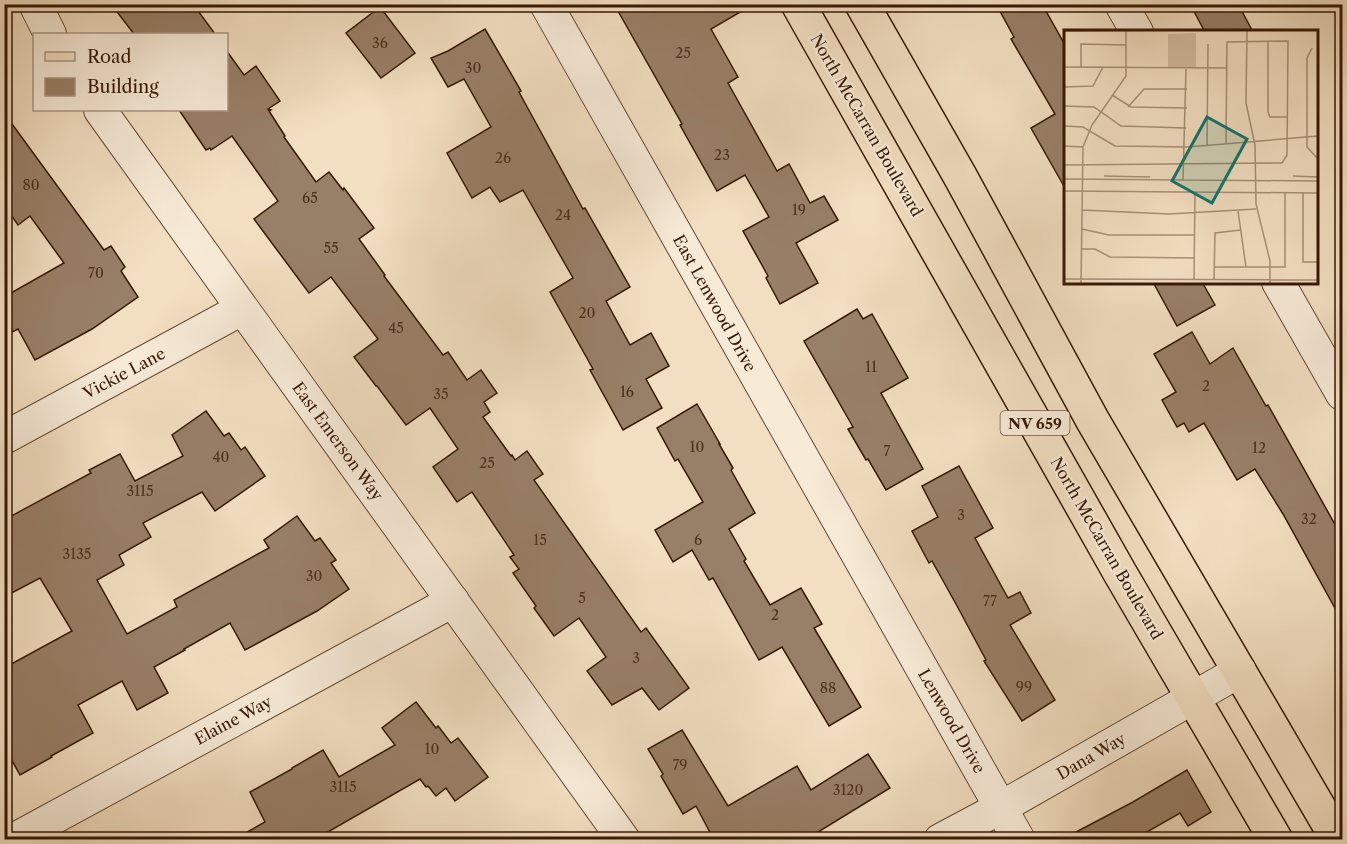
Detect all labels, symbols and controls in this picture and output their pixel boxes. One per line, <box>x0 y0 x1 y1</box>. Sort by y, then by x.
street label: North McCarran Boulevard <box>806 30 928 220</box>
inset map <box>1064 30 1317 284</box>
legend <box>33 33 228 111</box>
house number: 36 <box>372 34 388 52</box>
house number: 25 <box>675 44 691 62</box>
text: Road <box>87 46 132 68</box>
house number: 30 <box>465 59 481 77</box>
text: Building <box>87 76 159 98</box>
house number: 23 <box>714 146 730 164</box>
house number: 26 <box>495 149 511 167</box>
house number: 80 <box>22 176 40 194</box>
house number: 65 <box>302 189 318 207</box>
house number: 19 <box>792 201 806 219</box>
house number: 24 <box>555 206 571 224</box>
street label: East Lenwood Drive <box>669 231 761 375</box>
house number: 55 <box>323 239 339 257</box>
house number: 70 <box>88 264 104 282</box>
house number: 20 <box>579 304 596 322</box>
house number: 45 <box>388 319 404 337</box>
street label: Vickie Lane <box>79 343 168 403</box>
house number: 11 <box>865 358 877 376</box>
house number: 2 <box>1202 377 1210 395</box>
street label: East Emerson Way <box>288 378 388 505</box>
house number: 16 <box>620 383 634 401</box>
house number: 35 <box>433 385 449 403</box>
road number: NV 659 <box>1000 411 1070 435</box>
house number: 10 <box>690 438 704 456</box>
house number: 12 <box>1252 439 1266 457</box>
house number: 7 <box>884 442 891 460</box>
house number: 40 <box>213 448 230 466</box>
street label: North McCarran Boulevard <box>1046 453 1168 643</box>
house number: 25 <box>479 454 495 472</box>
house number: 3115 <box>126 482 154 500</box>
house number: 3 <box>957 506 965 524</box>
house number: 32 <box>1301 510 1317 528</box>
house number: 15 <box>533 531 547 549</box>
house number: 6 <box>694 531 702 549</box>
house number: 3135 <box>63 545 91 563</box>
house number: 30 <box>306 567 322 585</box>
house number: 5 <box>578 589 586 607</box>
house number: 77 <box>983 592 997 610</box>
house number: 2 <box>771 606 779 624</box>
house number: 3 <box>632 649 640 667</box>
street label: Lenwood Drive <box>914 665 990 777</box>
house number: 99 <box>1016 678 1032 696</box>
house number: 88 <box>820 679 836 697</box>
street label: Elaine Way <box>191 691 276 749</box>
street label: Dana Way <box>1053 728 1130 784</box>
house number: 10 <box>425 740 439 758</box>
house number: 79 <box>672 756 688 774</box>
house number: 3115 <box>329 778 357 796</box>
house number: 3120 <box>833 781 863 799</box>

